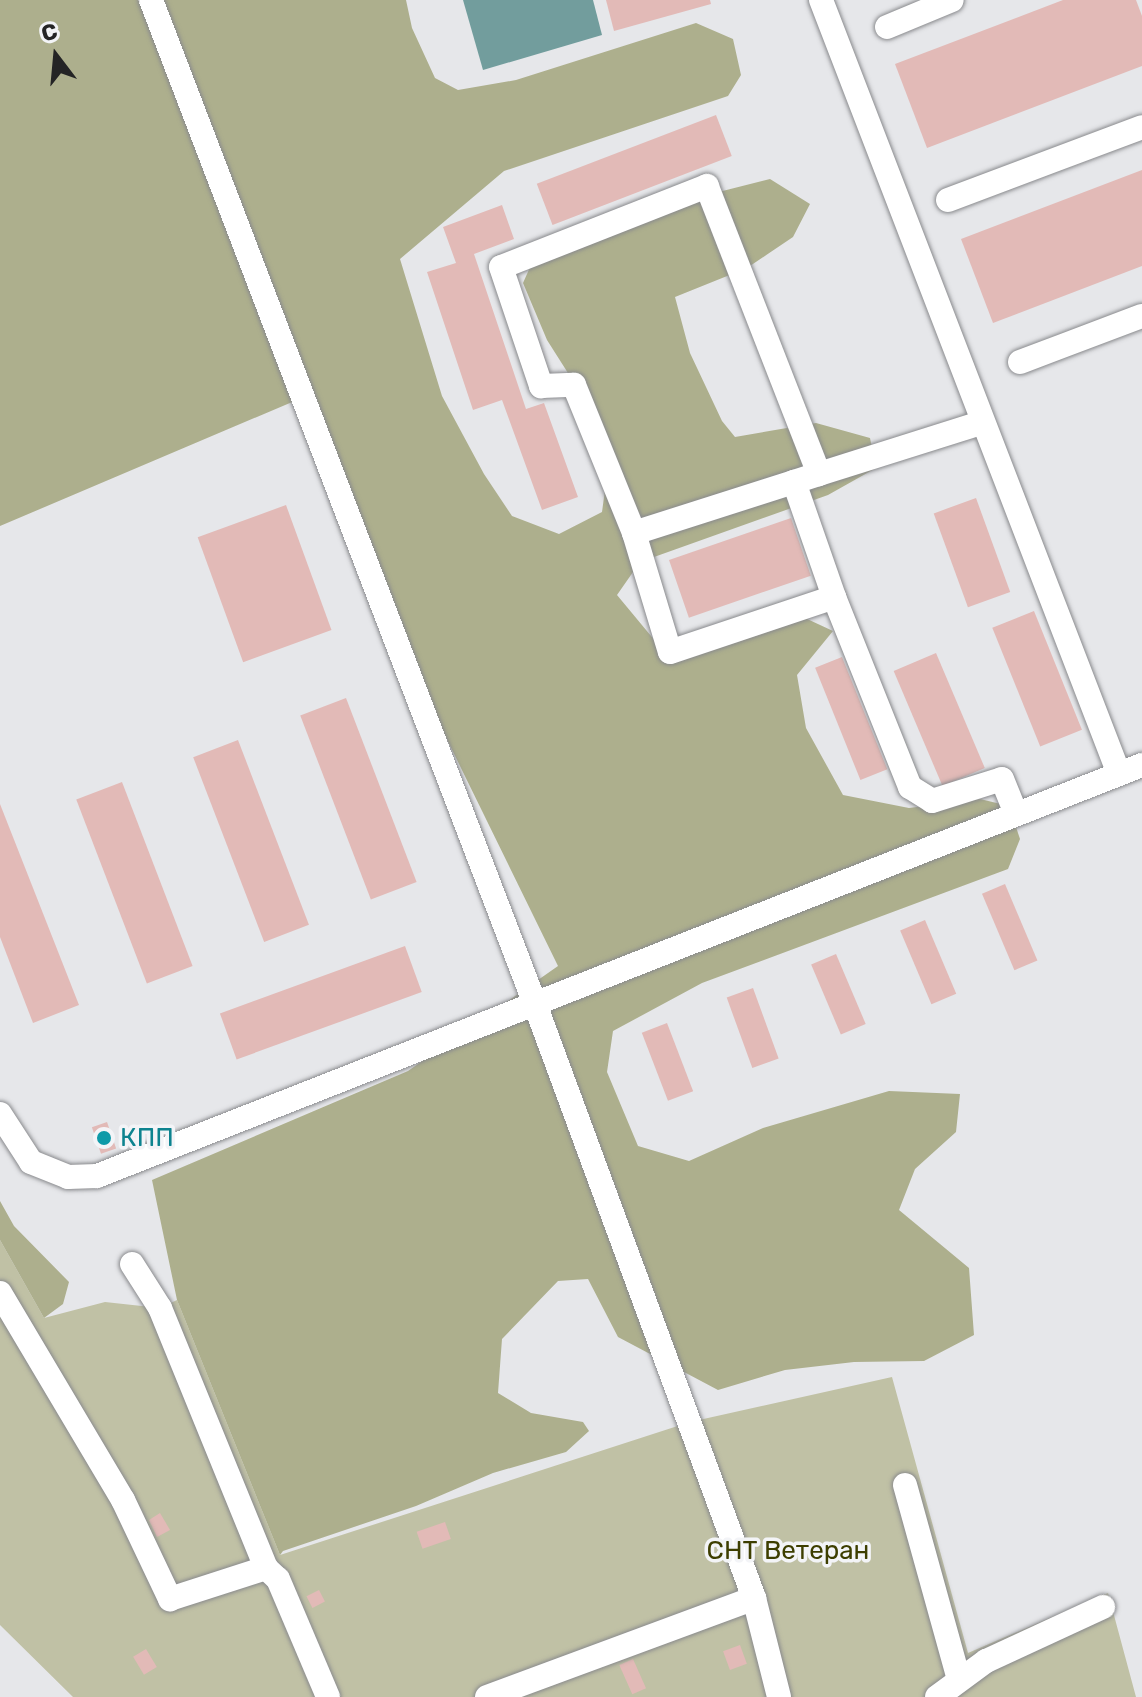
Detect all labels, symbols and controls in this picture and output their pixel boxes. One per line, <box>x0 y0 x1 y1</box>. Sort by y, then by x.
north arrow <box>16 16 96 96</box>
text: С <box>38 17 60 48</box>
place label: КПП <box>120 1122 174 1154</box>
marker: КПП <box>95 1129 113 1147</box>
park label: СНТ Ветеран <box>707 1535 869 1567</box>

